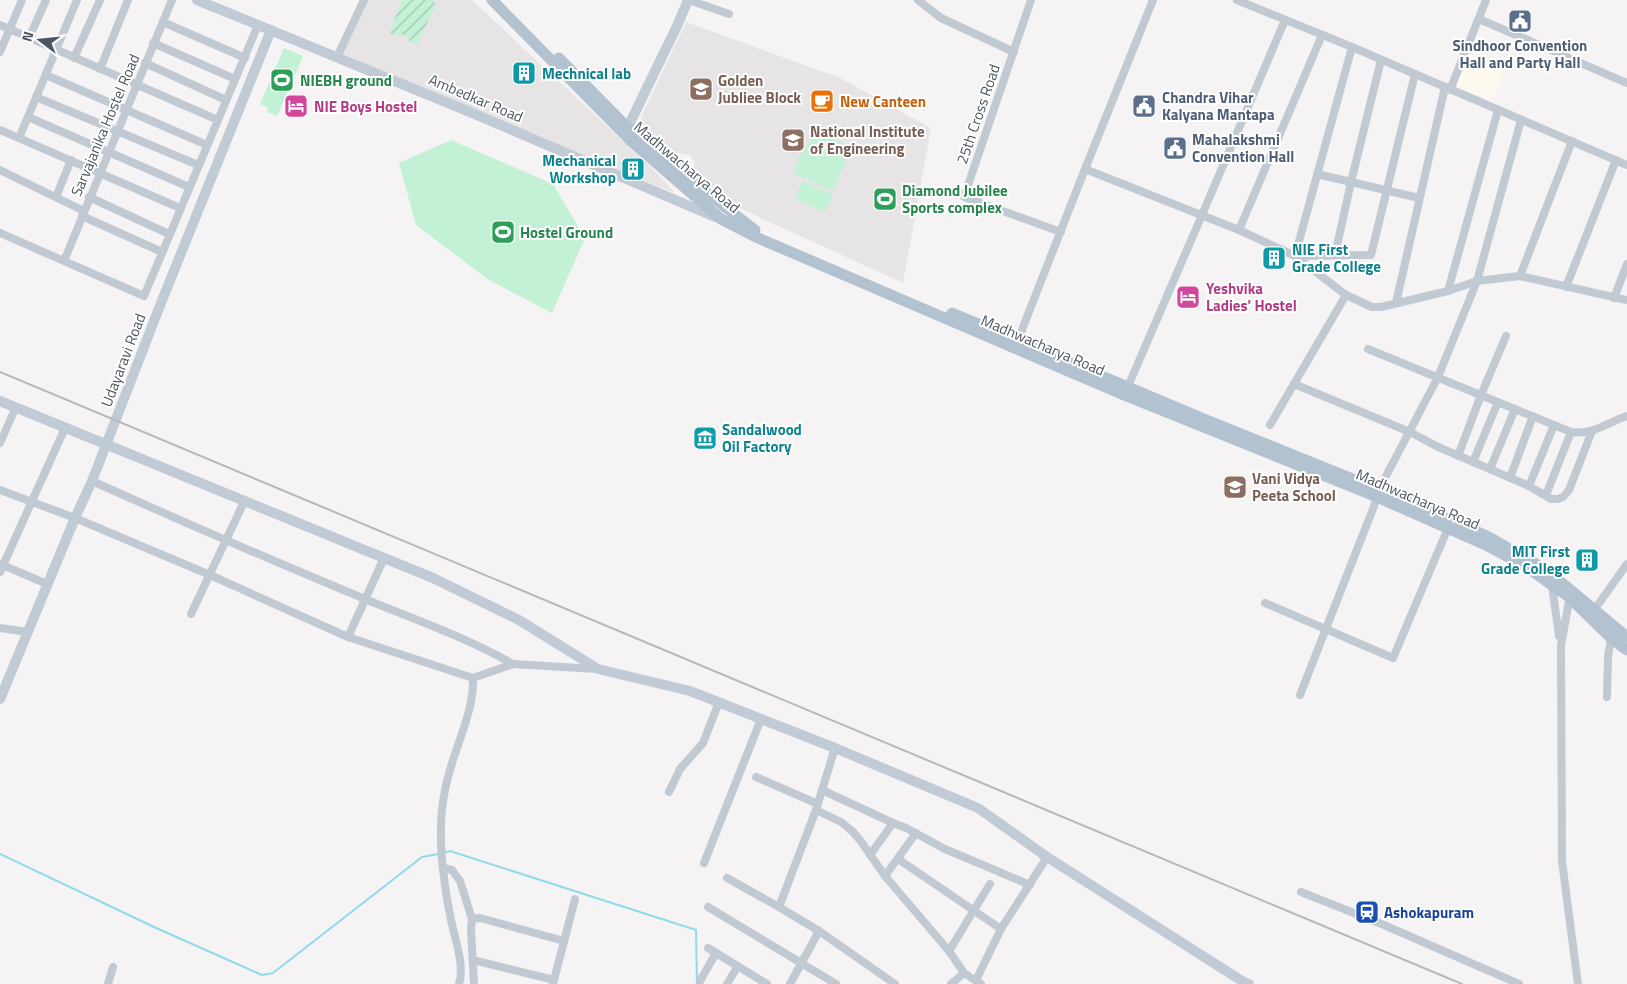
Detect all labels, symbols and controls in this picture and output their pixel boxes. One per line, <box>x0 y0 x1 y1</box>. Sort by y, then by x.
public building icon: Sindhoor Convention Hall and Party Hall <box>1507 8 1533 34</box>
north arrow <box>15 15 65 65</box>
text: N <box>16 29 38 44</box>
place label: Sindhoor Convention Hall and Party Hall <box>1453 34 1587 74</box>
street label: Sarvajanika Hostel Road <box>65 50 145 200</box>
building icon: Mechnical lab <box>511 60 537 86</box>
street label: 25th Cross Road <box>950 61 1006 167</box>
place label: Mechnical lab <box>542 62 631 85</box>
sports icon: NIEBH ground <box>269 67 295 93</box>
street label: Ambedkar Road <box>425 68 527 128</box>
place label: NIEBH ground <box>300 69 392 92</box>
place label: Golden Jubliee Block <box>718 69 801 109</box>
school or university icon: Golden Jubliee Block <box>688 76 714 102</box>
place label: Chandra Vihar Kalyana Mantapa <box>1162 86 1275 126</box>
cafe icon: New Canteen <box>809 88 835 114</box>
place label: New Canteen <box>840 90 926 113</box>
hotel icon: NIE Boys Hostel <box>283 93 309 119</box>
public building icon: Chandra Vihar Kalyana Mantapa <box>1131 93 1157 119</box>
place label: NIE Boys Hostel <box>314 95 417 118</box>
street label: Madhwacharya Road <box>629 116 745 218</box>
place label: National Institute of Engineering <box>810 120 925 160</box>
school or university icon: National Institute of Engineering <box>780 127 806 153</box>
place label: Mahalakshmi Convention Hall <box>1192 128 1294 168</box>
public building icon: Mahalakshmi Convention Hall <box>1162 135 1188 161</box>
place label: Mechanical Workshop <box>542 149 616 189</box>
building icon: Mechanical Workshop <box>620 156 646 182</box>
place label: Diamond Jubilee Sports complex <box>902 179 1008 219</box>
sports icon: Diamond Jubilee Sports complex <box>872 186 898 212</box>
sports icon: Hostel Ground <box>490 219 516 245</box>
place label: Hostel Ground <box>520 221 613 244</box>
place label: NIE First Grade College <box>1292 238 1381 278</box>
building icon: NIE First Grade College <box>1261 245 1287 271</box>
place label: Yeshvika Ladies' Hostel <box>1206 277 1297 317</box>
hotel icon: Yeshvika Ladies' Hostel <box>1175 284 1201 310</box>
street label: Madhwacharya Road <box>977 309 1109 381</box>
street label: Udayaravi Road <box>95 310 151 410</box>
place label: Sandalwood Oil Factory <box>722 418 802 458</box>
museum icon: Sandalwood Oil Factory <box>692 425 718 451</box>
street label: Madhwacharya Road <box>1352 463 1484 535</box>
place label: Vani Vidya Peeta School <box>1252 467 1336 507</box>
school or university icon: Vani Vidya Peeta School <box>1222 474 1248 500</box>
place label: MIT First Grade College <box>1481 540 1571 580</box>
building icon: MIT First Grade College <box>1574 547 1600 573</box>
station icon: Ashokapuram <box>1354 899 1380 925</box>
place label: Ashokapuram <box>1384 901 1474 924</box>

